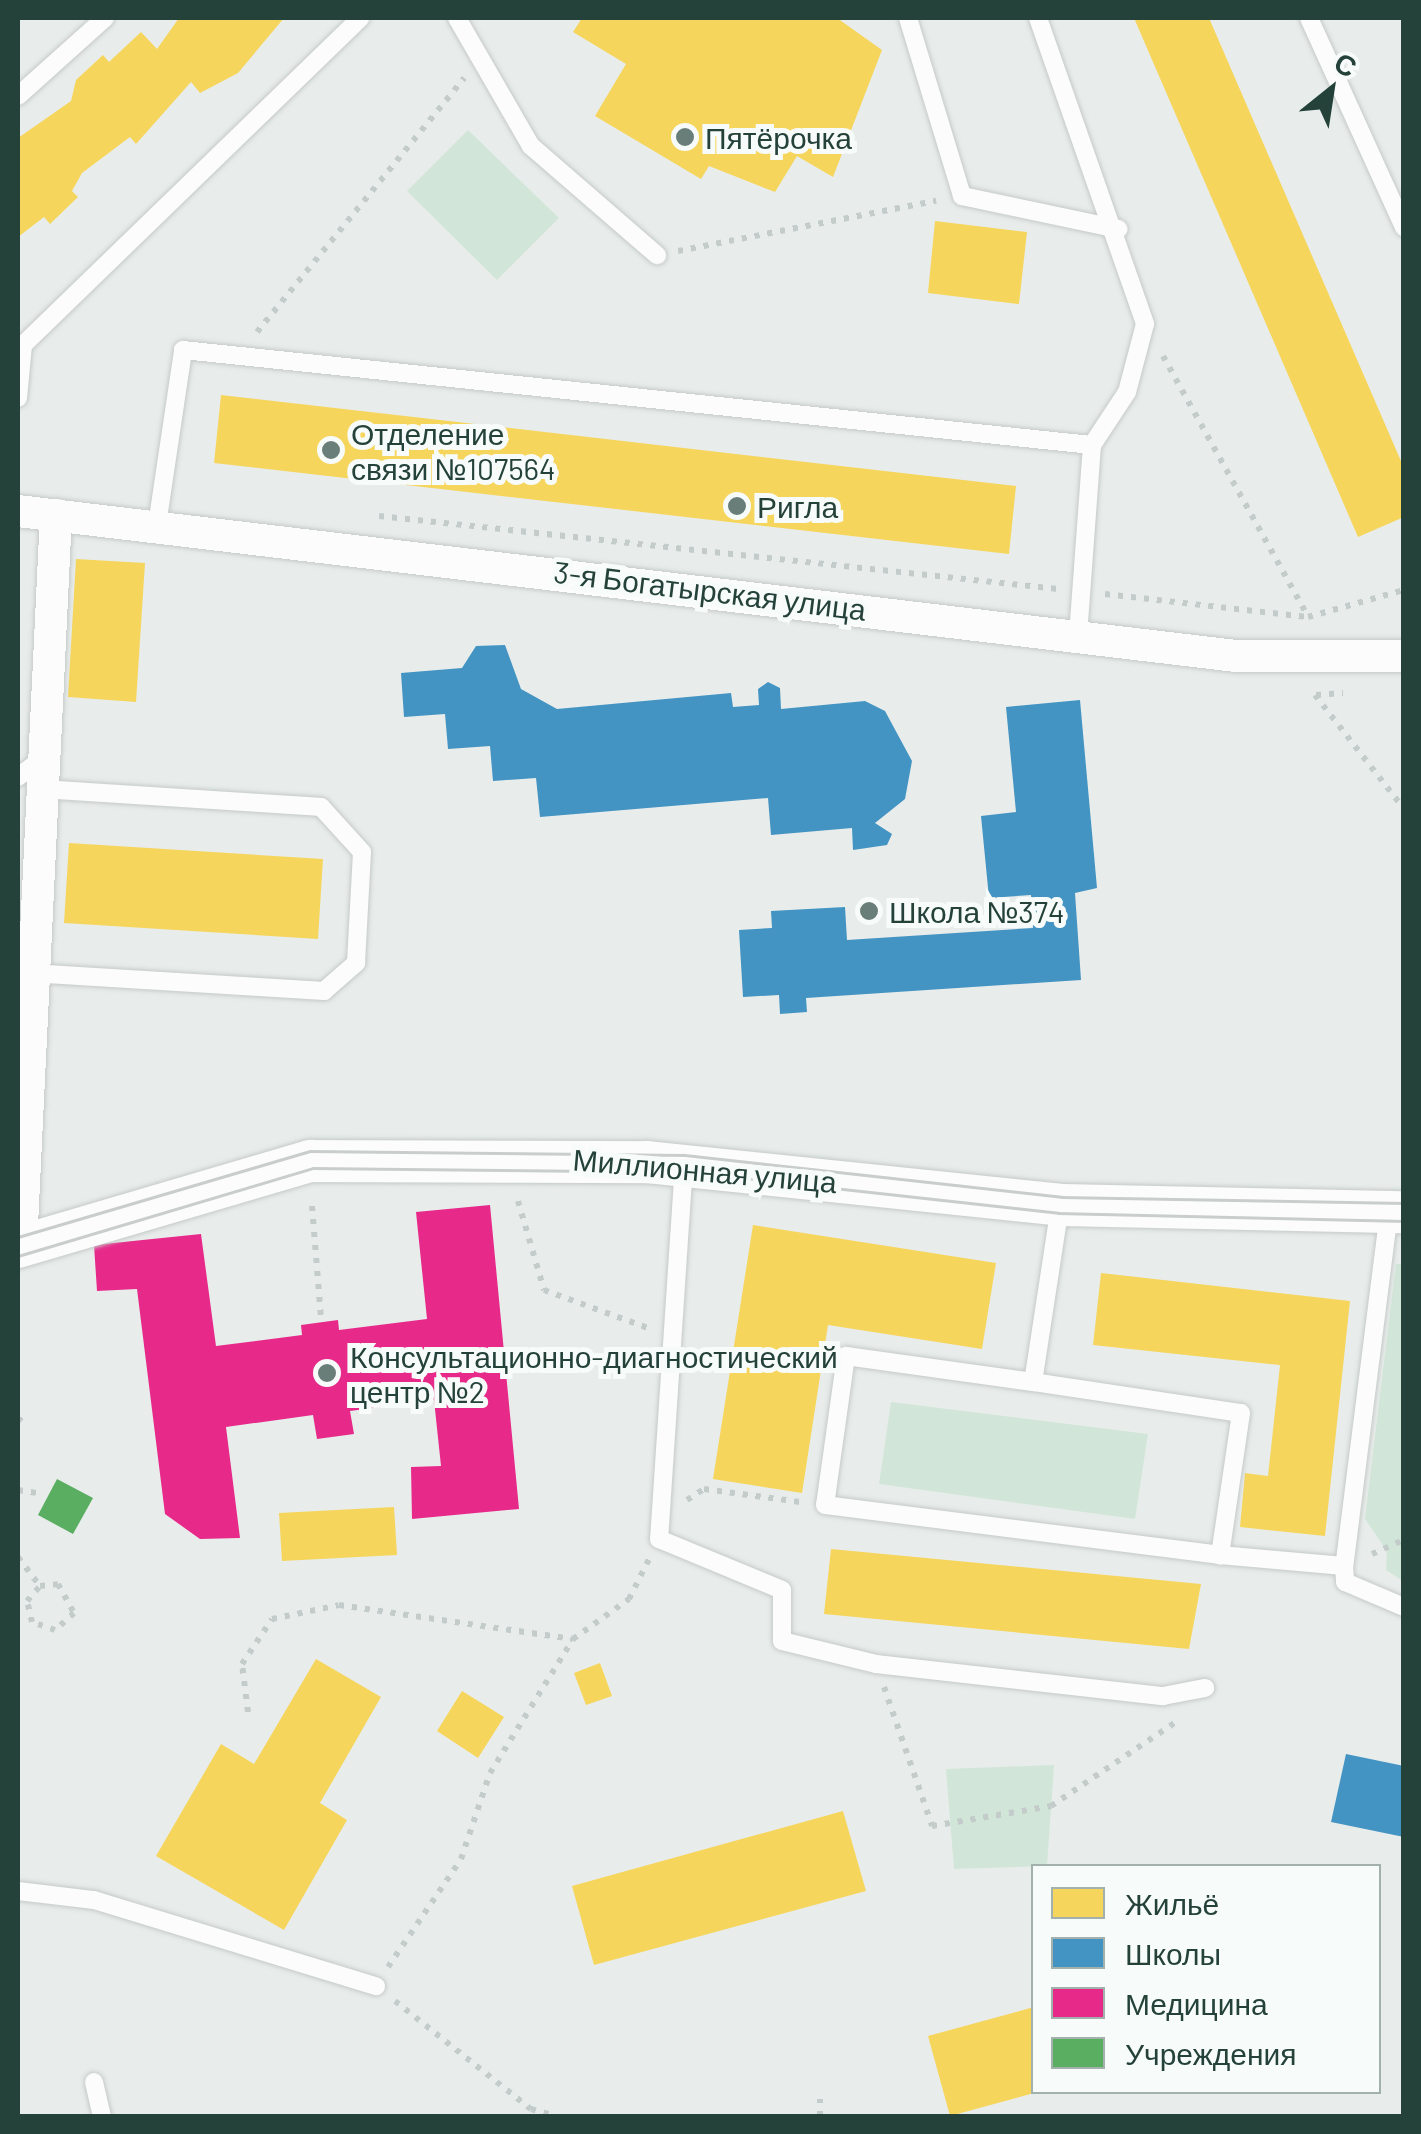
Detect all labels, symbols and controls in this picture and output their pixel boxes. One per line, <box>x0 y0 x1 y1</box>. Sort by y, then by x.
north arrow <box>1281 40 1381 140</box>
text: С <box>1329 44 1363 84</box>
place label: Пятёрочка <box>705 119 852 155</box>
marker: Пятёрочка <box>674 126 696 148</box>
place label: Отделение связи №107564 <box>351 415 556 486</box>
marker: Отделение связи №107564 <box>320 439 342 461</box>
place label: Ригла <box>757 488 838 524</box>
marker: Ригла <box>726 495 748 517</box>
street label: 3-я Богатырская улица <box>552 553 868 627</box>
place label: Школа №374 <box>889 893 1065 929</box>
marker: Школа №374 <box>858 900 880 922</box>
street label: Миллионная улица <box>572 1141 838 1199</box>
place label: Консультационно-диагностический центр №2 <box>350 1338 838 1408</box>
marker: Консультационно-диагностический центр №2 <box>314 1360 340 1386</box>
legend <box>1031 1864 1381 2094</box>
text: Жильё <box>1125 1885 1219 1921</box>
text: Школы <box>1125 1935 1221 1971</box>
text: Медицина <box>1125 1985 1268 2021</box>
text: Учреждения <box>1125 2035 1297 2071</box>

